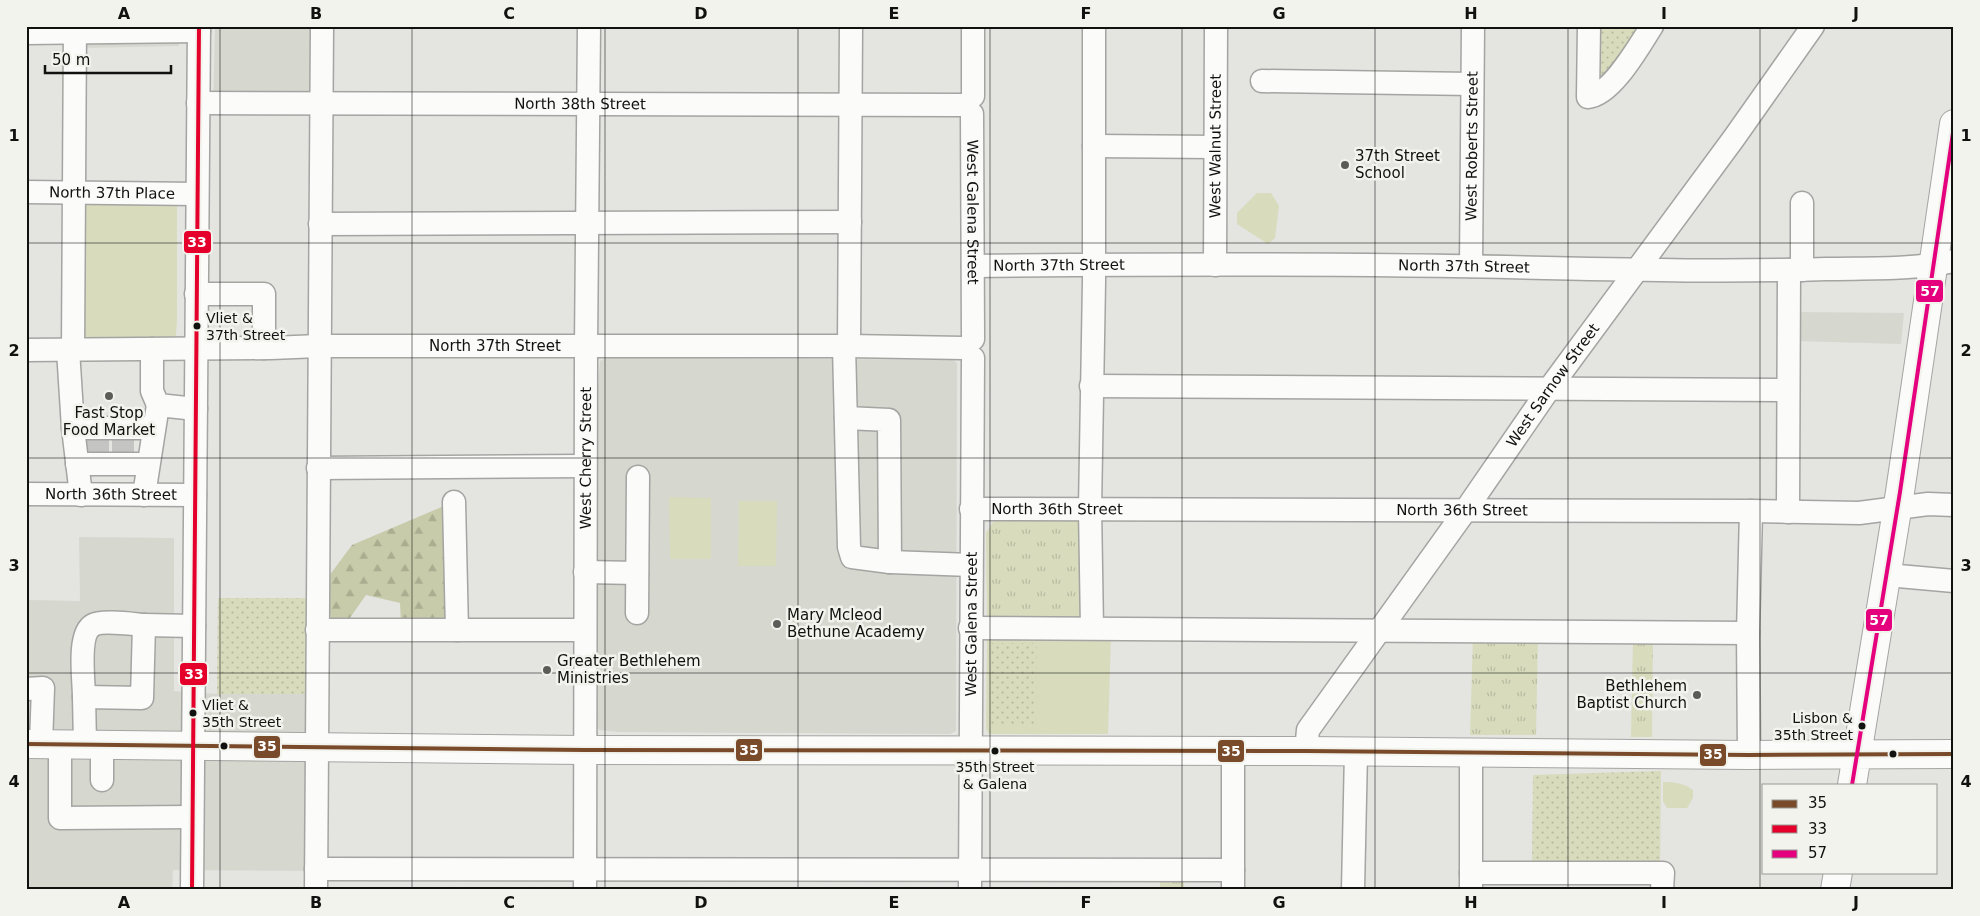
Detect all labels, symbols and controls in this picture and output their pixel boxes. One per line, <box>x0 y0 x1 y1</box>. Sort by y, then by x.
text: A <box>118 4 131 23</box>
text: B <box>310 4 322 23</box>
text: C <box>503 4 515 23</box>
text: D <box>694 4 708 23</box>
text: E <box>889 4 899 23</box>
text: F <box>1081 4 1091 23</box>
text: G <box>1272 4 1286 23</box>
text: H <box>1464 4 1478 23</box>
text: I <box>1661 4 1667 23</box>
text: J <box>1852 4 1859 23</box>
scale bar <box>45 42 171 74</box>
text: 50 m <box>52 51 90 69</box>
street label: West Roberts Street <box>1462 71 1482 221</box>
street label: West Walnut Street <box>1206 74 1225 218</box>
street label: North 38th Street <box>514 95 646 113</box>
text: 1 <box>8 126 20 145</box>
text: 1 <box>1960 126 1972 145</box>
street label: West Galena Street <box>963 139 982 285</box>
place label: 37th Street School <box>1355 147 1440 182</box>
marker: 37th Street School <box>1339 159 1351 171</box>
street label: North 37th Place <box>49 183 175 203</box>
line badge: 33 <box>183 230 212 254</box>
text: 33 <box>187 234 207 250</box>
street label: North 37th Street <box>993 256 1125 275</box>
street label: North 37th Street <box>1398 256 1530 277</box>
line badge: 57 <box>1915 279 1944 303</box>
text: 57 <box>1920 283 1940 299</box>
place label: Vliet & 37th Street <box>206 310 286 343</box>
street label: West Sarnow Street <box>1503 320 1603 451</box>
marker: Vliet & 37th Street <box>192 321 202 331</box>
street label: North 37th Street <box>429 337 561 355</box>
text: 2 <box>8 341 20 360</box>
text: 2 <box>1960 341 1972 360</box>
street label: West Cherry Street <box>577 387 595 529</box>
marker: Fast Stop Food Market <box>103 390 115 402</box>
place label: Fast Stop Food Market <box>63 404 155 439</box>
street label: North 36th Street <box>45 485 177 504</box>
street label: North 36th Street <box>991 500 1123 518</box>
street label: North 36th Street <box>1396 501 1528 519</box>
street label: West Galena Street <box>962 551 981 697</box>
text: 3 <box>8 556 20 575</box>
text: 3 <box>1960 556 1972 575</box>
place label: Mary Mcleod Bethune Academy <box>787 606 925 641</box>
line badge: 57 <box>1865 608 1893 632</box>
text: 57 <box>1869 612 1889 628</box>
marker: Mary Mcleod Bethune Academy <box>771 618 783 630</box>
place label: Greater Bethlehem Ministries <box>557 652 701 687</box>
line badge: 33 <box>179 662 208 686</box>
marker: Greater Bethlehem Ministries <box>541 664 553 676</box>
text: 33 <box>184 666 204 682</box>
place label: Bethlehem Baptist Church <box>1576 677 1687 712</box>
marker: Bethlehem Baptist Church <box>1691 689 1703 701</box>
place label: Vliet & 35th Street <box>202 697 282 730</box>
marker: Vliet & 35th Street <box>188 708 198 718</box>
place label: Lisbon & 35th Street <box>1774 710 1854 743</box>
marker: Lisbon & 35th Street <box>1857 721 1867 731</box>
line badge: 35 <box>253 735 281 759</box>
text: 35 <box>257 738 277 754</box>
line badge: 35 <box>735 738 763 762</box>
line badge: 35 <box>1217 739 1245 763</box>
unlabelled marker <box>219 741 229 751</box>
text: 35 <box>739 742 759 758</box>
text: 35 <box>1221 743 1241 759</box>
line badge: 35 <box>1699 743 1727 767</box>
marker: 35th Street & Galena <box>990 746 1000 756</box>
text: 35 <box>1703 746 1723 762</box>
unlabelled marker <box>1888 749 1898 759</box>
place label: 35th Street & Galena <box>955 759 1035 792</box>
text: 4 <box>8 772 20 791</box>
text: 4 <box>1960 772 1972 791</box>
legend <box>1762 784 1938 874</box>
text: 35 <box>1808 794 1827 812</box>
text: 33 <box>1808 820 1827 838</box>
text: 57 <box>1808 844 1827 862</box>
text: A <box>118 893 131 912</box>
text: B <box>310 893 322 912</box>
text: C <box>503 893 515 912</box>
text: D <box>694 893 708 912</box>
text: E <box>889 893 899 912</box>
text: F <box>1081 893 1091 912</box>
text: G <box>1272 893 1286 912</box>
text: H <box>1464 893 1478 912</box>
text: I <box>1661 893 1667 912</box>
text: J <box>1852 893 1859 912</box>

